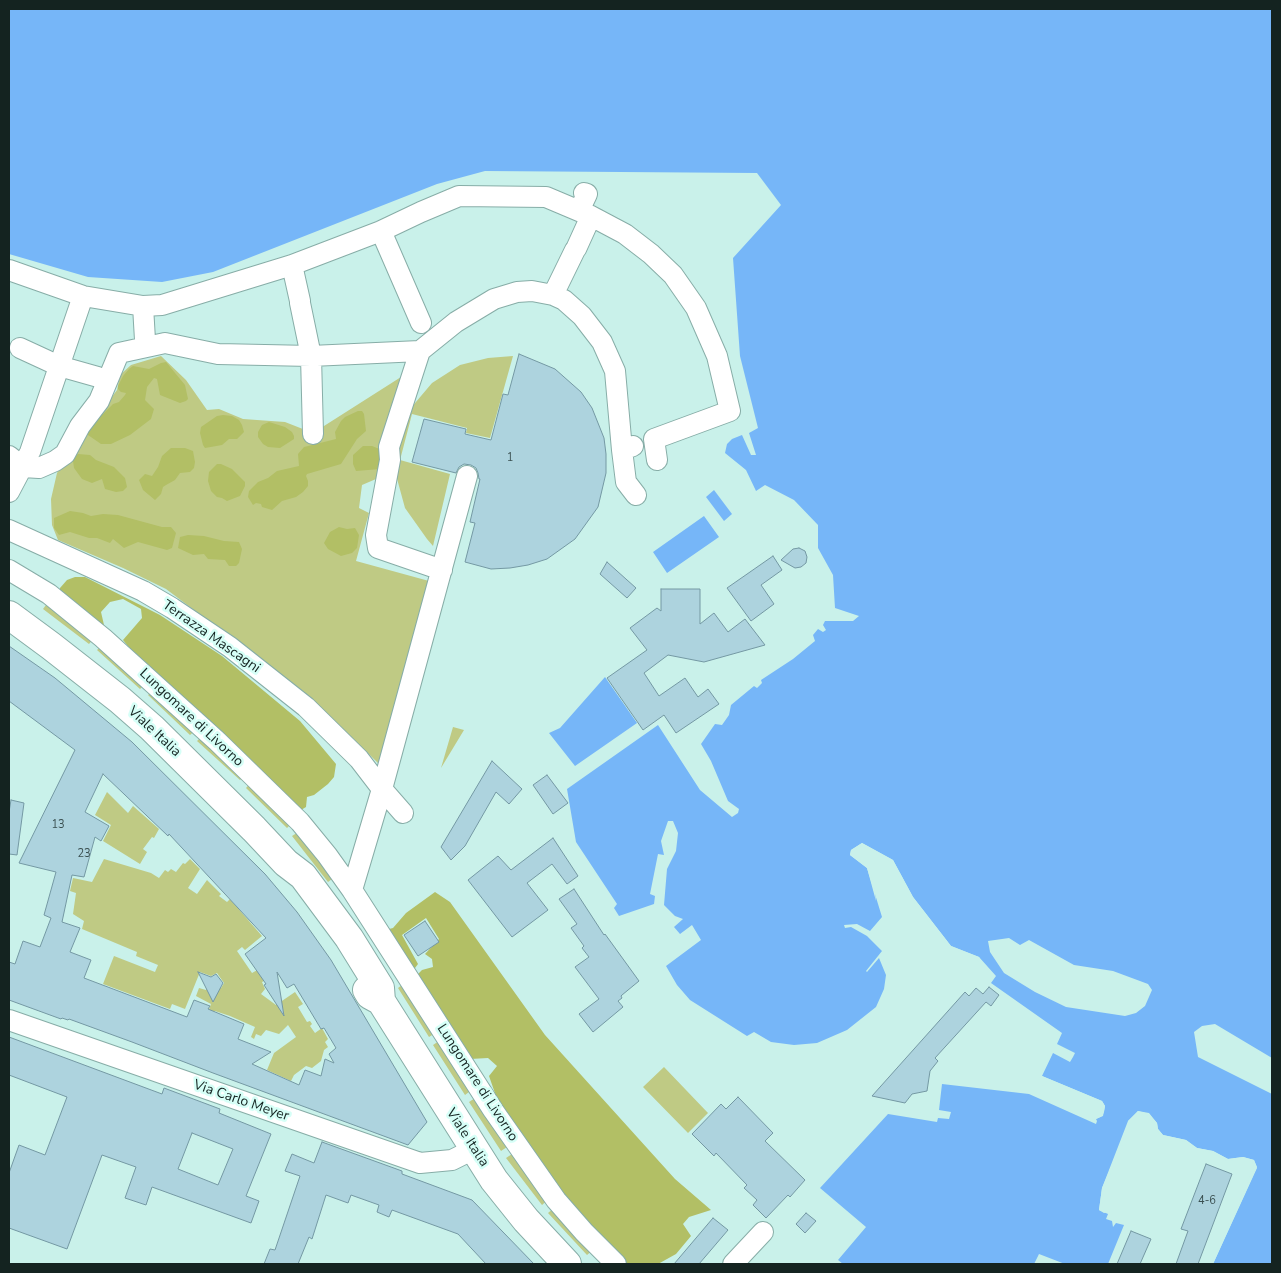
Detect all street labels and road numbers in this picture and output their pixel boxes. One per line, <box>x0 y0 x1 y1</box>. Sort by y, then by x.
street label: Terrazza Mascagni <box>159 597 263 677</box>
street label: Lungomare di Livorno <box>135 665 247 771</box>
street label: Viale Italia <box>124 703 184 761</box>
street label: Lungomare di Livorno <box>433 1021 521 1145</box>
street label: Via Carlo Meyer <box>191 1077 291 1125</box>
street label: Viale Italia <box>442 1106 492 1170</box>

